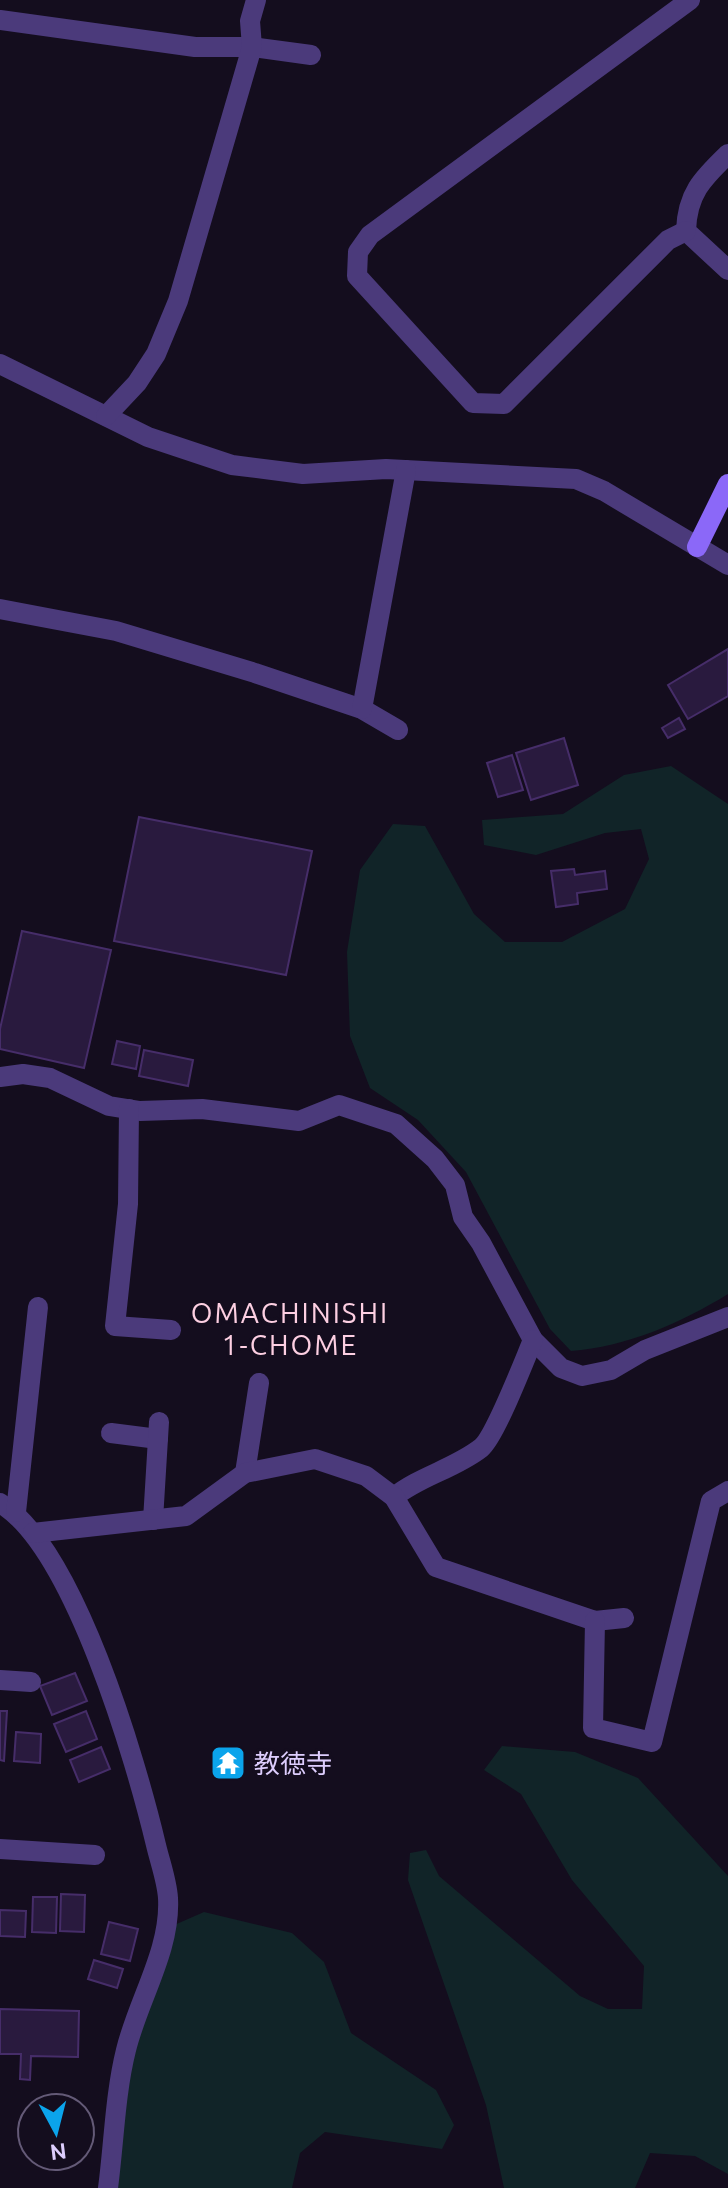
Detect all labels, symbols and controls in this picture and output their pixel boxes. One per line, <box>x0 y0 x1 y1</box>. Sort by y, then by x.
district label: OMACHINISHI 1-CHOME <box>191 1297 389 1360</box>
temple icon: 教徳寺 <box>209 1744 247 1782</box>
place label: 教徳寺 <box>254 1749 332 1778</box>
north arrow <box>16 2092 96 2172</box>
text: N <box>49 2139 68 2166</box>

